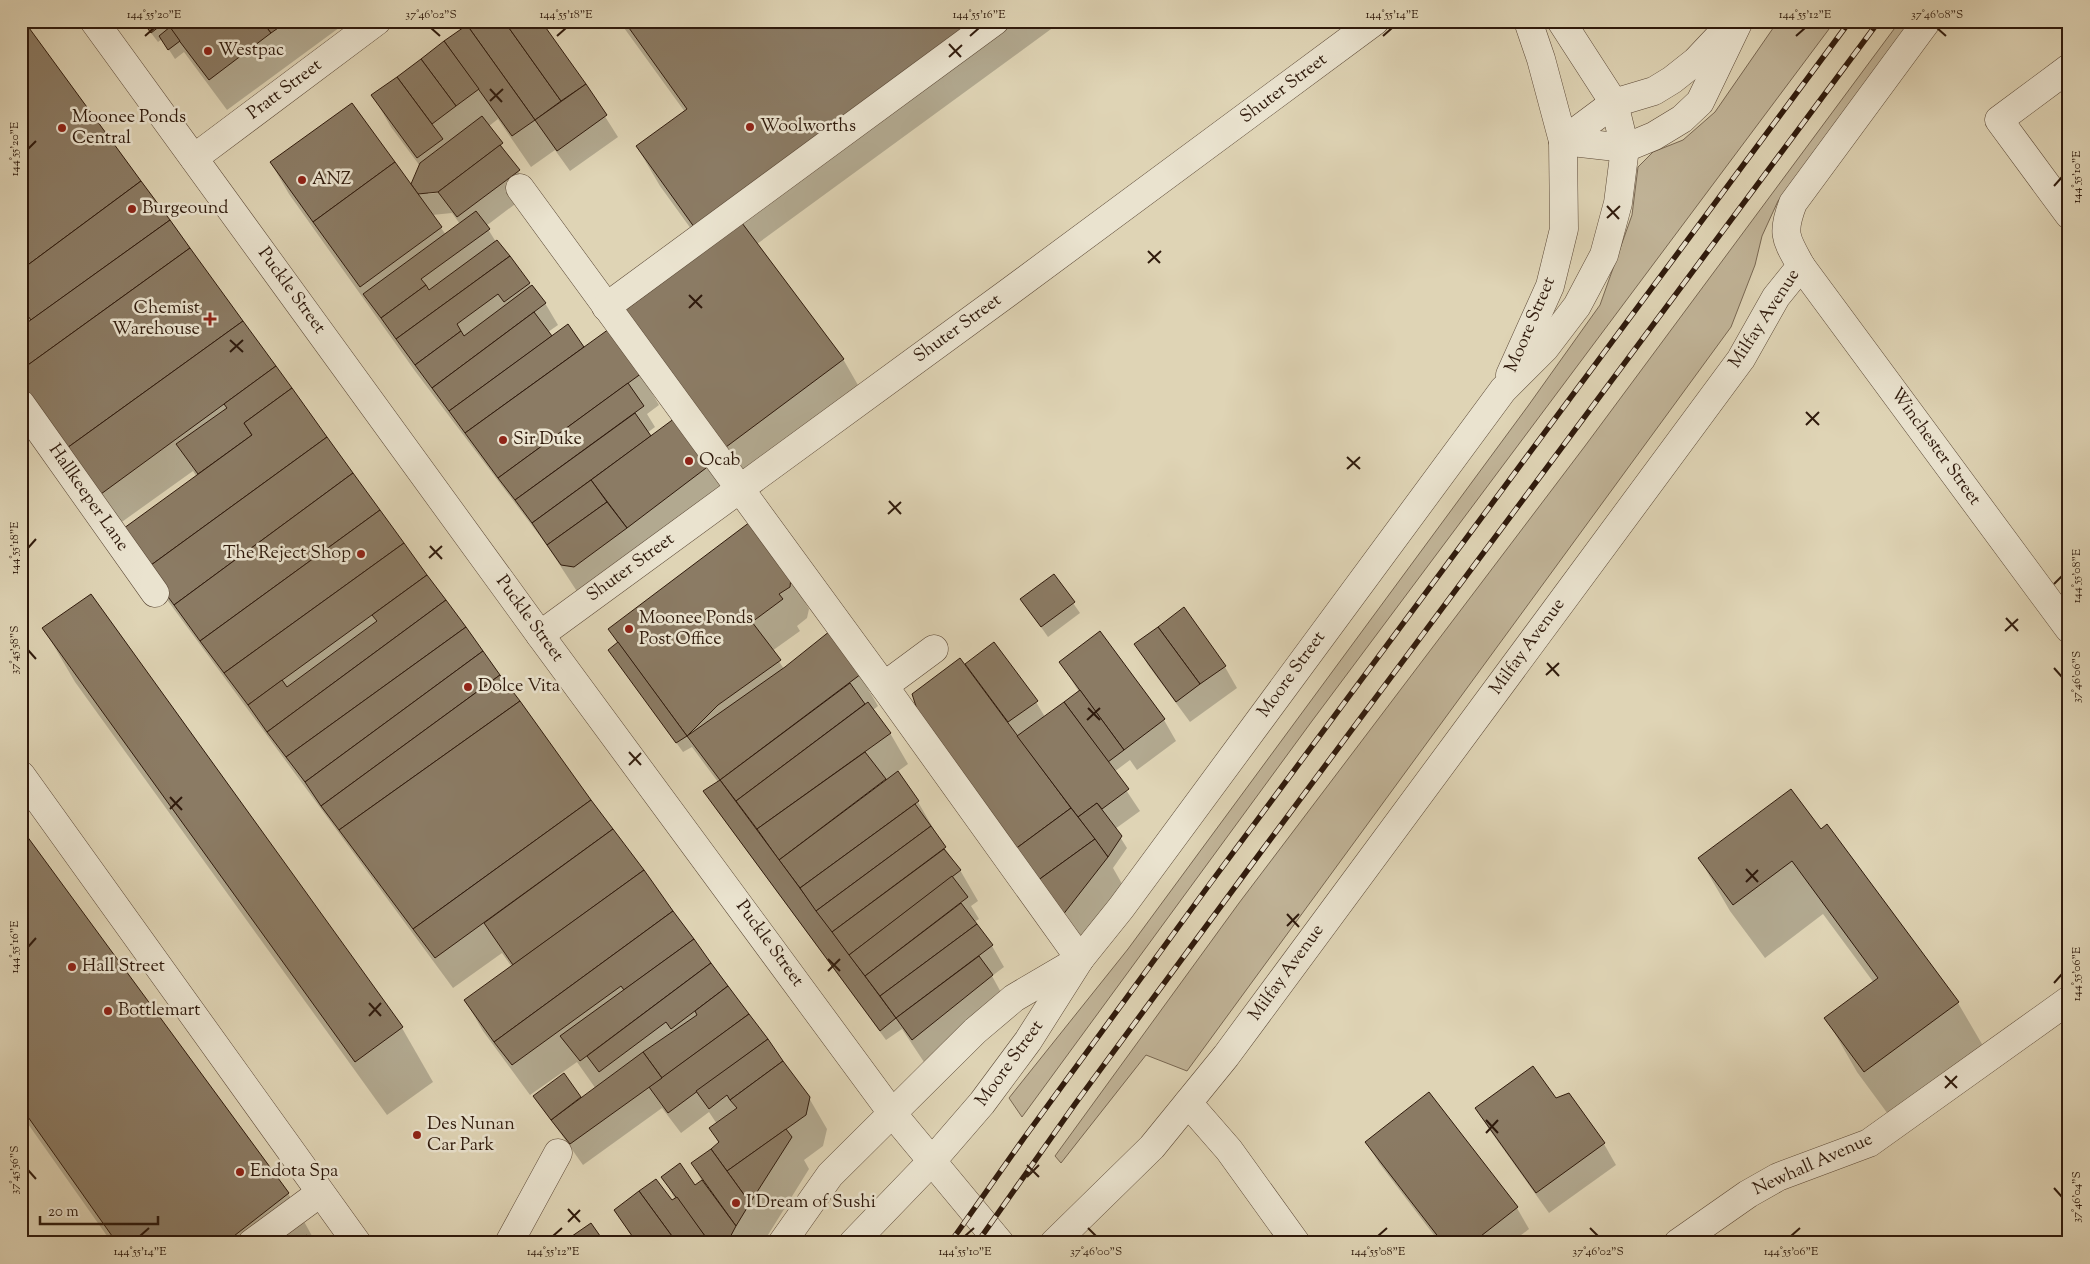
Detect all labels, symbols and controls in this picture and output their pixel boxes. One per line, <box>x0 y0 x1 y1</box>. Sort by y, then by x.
text: 144°55'20"E <box>127 6 182 24</box>
text: 37°46'02"S <box>405 6 457 24</box>
text: 144°55'18"E <box>539 6 593 24</box>
text: 144°55'16"E <box>952 6 1006 24</box>
text: 144°55'14"E <box>1365 6 1419 24</box>
text: 144°55'12"E <box>1779 6 1832 24</box>
text: 37°46'08"S <box>1911 6 1963 24</box>
place label: Westpac <box>218 38 284 64</box>
marker: Westpac <box>202 45 214 57</box>
street label: Shuter Street <box>1235 48 1333 130</box>
street label: Pratt Street <box>242 53 328 127</box>
place label: Moonee Ponds Central <box>72 105 186 152</box>
place label: Woolworths <box>760 114 856 140</box>
text: 144°55'20"E <box>6 121 24 176</box>
marker: Woolworths <box>744 121 756 133</box>
marker: Moonee Ponds Central <box>56 122 68 134</box>
text: 144°55'10"E <box>2068 150 2086 204</box>
place label: ANZ <box>312 167 351 193</box>
marker: ANZ <box>296 174 308 186</box>
place label: Burgeound <box>142 196 228 222</box>
marker: Burgeound <box>126 203 138 215</box>
street label: Puckle Street <box>251 242 331 340</box>
street label: Milfay Avenue <box>1723 264 1807 374</box>
street label: Moore Street <box>1499 273 1563 377</box>
street label: Shuter Street <box>909 288 1007 370</box>
place label: Chemist Warehouse <box>112 296 200 343</box>
marker: Chemist Warehouse <box>204 313 216 325</box>
street label: Winchester Street <box>1883 383 1987 511</box>
place label: Sir Duke <box>513 427 582 453</box>
marker: Sir Duke <box>497 434 509 446</box>
street label: Hallkeeper Lane <box>41 439 135 557</box>
place label: Ocab <box>699 448 741 474</box>
marker: Ocab <box>683 455 695 467</box>
text: 144°55'18"E <box>6 521 24 575</box>
street label: Shuter Street <box>582 527 680 609</box>
place label: The Reject Shop <box>223 541 351 567</box>
marker: The Reject Shop <box>355 548 367 560</box>
text: 144°55'08"E <box>2068 548 2086 603</box>
street label: Puckle Street <box>489 570 569 668</box>
street label: Milfay Avenue <box>1484 593 1572 701</box>
place label: Moonee Ponds Post Office <box>639 606 753 653</box>
marker: Moonee Ponds Post Office <box>623 623 635 635</box>
text: 37°45'58"S <box>6 626 24 674</box>
street label: Moore Street <box>1252 626 1332 724</box>
text: 37°46'06"S <box>2068 651 2086 703</box>
place label: Dolce Vita <box>478 674 560 700</box>
marker: Dolce Vita <box>462 681 474 693</box>
street label: Puckle Street <box>729 895 809 993</box>
street label: Milfay Avenue <box>1243 919 1331 1027</box>
text: 144°55'16"E <box>6 920 24 974</box>
text: 144°55'06"E <box>2068 946 2086 1001</box>
place label: Hall Street <box>82 954 165 980</box>
marker: Hall Street <box>66 961 78 973</box>
place label: Bottlemart <box>118 998 200 1024</box>
marker: Bottlemart <box>102 1005 114 1017</box>
street label: Moore Street <box>970 1015 1050 1113</box>
place label: Des Nunan Car Park <box>427 1112 515 1159</box>
street label: Newhall Avenue <box>1749 1127 1877 1203</box>
marker: Des Nunan Car Park <box>411 1129 423 1141</box>
text: 37°45'56"S <box>6 1146 24 1194</box>
place label: Endota Spa <box>250 1159 338 1185</box>
marker: Endota Spa <box>234 1166 246 1178</box>
text: 37°46'04"S <box>2068 1171 2086 1223</box>
place label: I Dream of Sushi <box>746 1190 876 1216</box>
scale bar <box>40 1194 158 1226</box>
marker: I Dream of Sushi <box>730 1197 742 1209</box>
text: 20 m <box>48 1202 79 1223</box>
text: 144°55'14"E <box>113 1243 167 1261</box>
text: 144°55'12"E <box>527 1243 580 1261</box>
text: 144°55'10"E <box>938 1243 992 1261</box>
text: 37°46'00"S <box>1070 1243 1122 1261</box>
text: 144°55'08"E <box>1351 1243 1406 1261</box>
text: 37°46'02"S <box>1572 1243 1624 1261</box>
text: 144°55'06"E <box>1764 1243 1819 1261</box>

